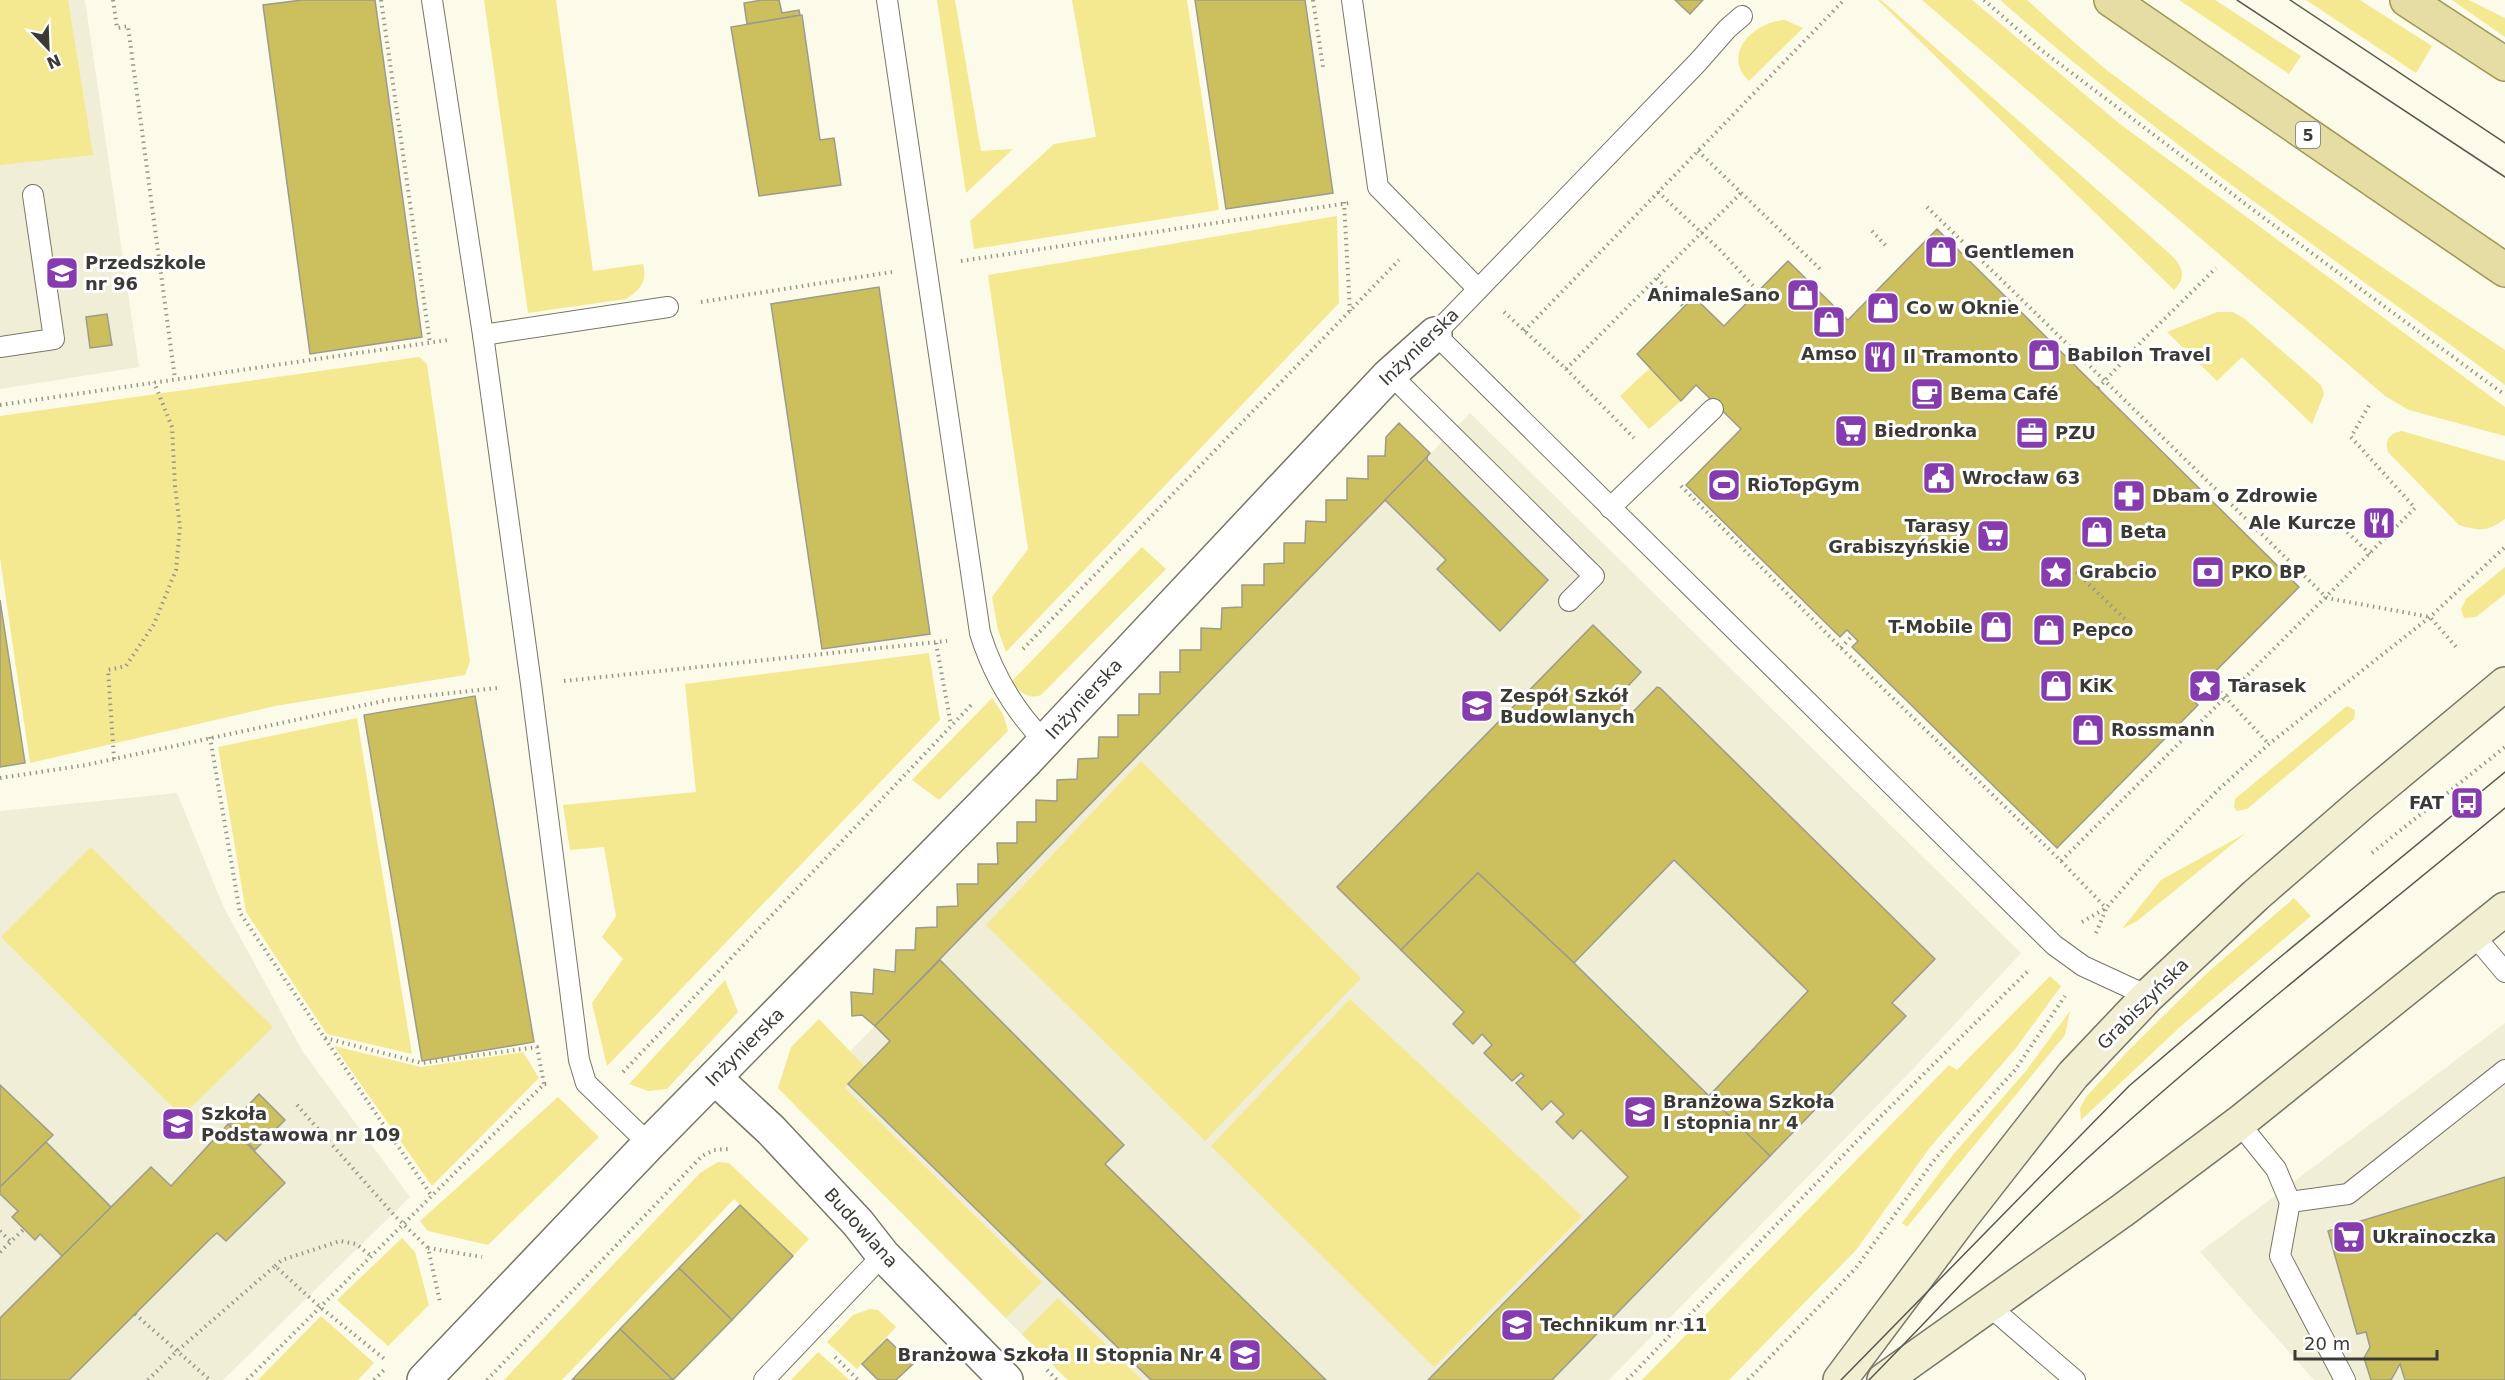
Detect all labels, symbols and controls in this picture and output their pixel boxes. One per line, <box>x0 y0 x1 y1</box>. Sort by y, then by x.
north arrow <box>18 18 78 78</box>
text: N <box>44 50 64 73</box>
road number: 5 <box>2296 122 2320 148</box>
shop icon: Gentlemen <box>1923 234 1959 270</box>
place label: Gentlemen <box>1964 241 2075 262</box>
place label: Przedszkole nr 96 <box>85 252 206 294</box>
school or university icon: Przedszkole nr 96 <box>44 255 80 291</box>
shop icon: AnimaleSano <box>1785 277 1821 313</box>
place label: AnimaleSano <box>1648 284 1780 305</box>
shop icon: Co w Oknie <box>1865 290 1901 326</box>
place label: Co w Oknie <box>1906 297 2019 318</box>
street label: Inżynierska <box>1375 304 1463 390</box>
shop icon: Amso <box>1811 304 1847 340</box>
shop icon: Babilon Travel <box>2026 337 2062 373</box>
restaurant icon: Il Tramonto <box>1862 339 1898 375</box>
place label: Amso <box>1801 343 1857 364</box>
place label: Babilon Travel <box>2067 344 2211 365</box>
place label: Il Tramonto <box>1903 346 2018 367</box>
cafe icon: Bema Café <box>1909 376 1945 412</box>
place label: Bema Café <box>1950 383 2059 404</box>
supermarket icon: Biedronka <box>1833 413 1869 449</box>
office icon: PZU <box>2014 415 2050 451</box>
place label: Biedronka <box>1874 420 1977 441</box>
place label: PZU <box>2055 422 2096 443</box>
public building icon: Wrocław 63 <box>1921 460 1957 496</box>
sports icon: RioTopGym <box>1706 467 1742 503</box>
place label: Wrocław 63 <box>1962 467 2080 488</box>
place label: RioTopGym <box>1747 474 1860 495</box>
pharmacy icon: Dbam o Zdrowie <box>2111 478 2147 514</box>
place label: Dbam o Zdrowie <box>2152 485 2318 506</box>
restaurant icon: Ale Kurcze <box>2361 505 2397 541</box>
place label: Ale Kurcze <box>2249 512 2356 533</box>
shop icon: Beta <box>2079 514 2115 550</box>
place label: Tarasy Grabiszyńskie <box>1828 515 1970 557</box>
supermarket icon: Tarasy Grabiszyńskie <box>1975 518 2011 554</box>
place label: Beta <box>2120 521 2167 542</box>
place icon: Grabcio <box>2038 554 2074 590</box>
bank icon: PKO BP <box>2190 554 2226 590</box>
place label: Grabcio <box>2079 561 2157 582</box>
place label: PKO BP <box>2231 561 2306 582</box>
shop icon: T-Mobile <box>1978 609 2014 645</box>
shop icon: Pepco <box>2031 612 2067 648</box>
place label: T-Mobile <box>1888 616 1973 637</box>
place label: Pepco <box>2072 619 2133 640</box>
street label: Inżynierska <box>1041 654 1126 743</box>
shop icon: KiK <box>2038 668 2074 704</box>
place icon: Tarasek <box>2187 668 2223 704</box>
place label: KiK <box>2079 675 2114 696</box>
place label: Tarasek <box>2228 675 2307 696</box>
place label: Zespół Szkół Budowlanych <box>1500 685 1635 727</box>
school or university icon: Zespół Szkół Budowlanych <box>1459 688 1495 724</box>
shop icon: Rossmann <box>2070 712 2106 748</box>
place label: Rossmann <box>2111 719 2215 740</box>
bus stop icon: FAT <box>2449 785 2485 821</box>
place label: FAT <box>2409 792 2445 813</box>
street label: Grabiszyńska <box>2093 954 2193 1054</box>
street label: Inżynierska <box>701 1003 788 1090</box>
place label: Branżowa Szkoła I stopnia nr 4 <box>1663 1091 1835 1133</box>
school or university icon: Branżowa Szkoła I stopnia nr 4 <box>1622 1094 1658 1130</box>
place label: Szkoła Podstawowa nr 109 <box>201 1103 400 1145</box>
school or university icon: Szkoła Podstawowa nr 109 <box>160 1106 196 1142</box>
street label: Budowlana <box>820 1184 902 1272</box>
supermarket icon: Ukraïnoczka <box>2331 1219 2367 1255</box>
place label: Ukraïnoczka <box>2372 1226 2496 1247</box>
school or university icon: Technikum nr 11 <box>1499 1307 1535 1343</box>
place label: Technikum nr 11 <box>1540 1314 1707 1335</box>
scale bar <box>2295 1323 2438 1361</box>
text: 20 m <box>2304 1333 2350 1354</box>
school or university icon: Branżowa Szkoła II Stopnia Nr 4 <box>1227 1337 1263 1373</box>
place label: Branżowa Szkoła II Stopnia Nr 4 <box>898 1344 1222 1365</box>

